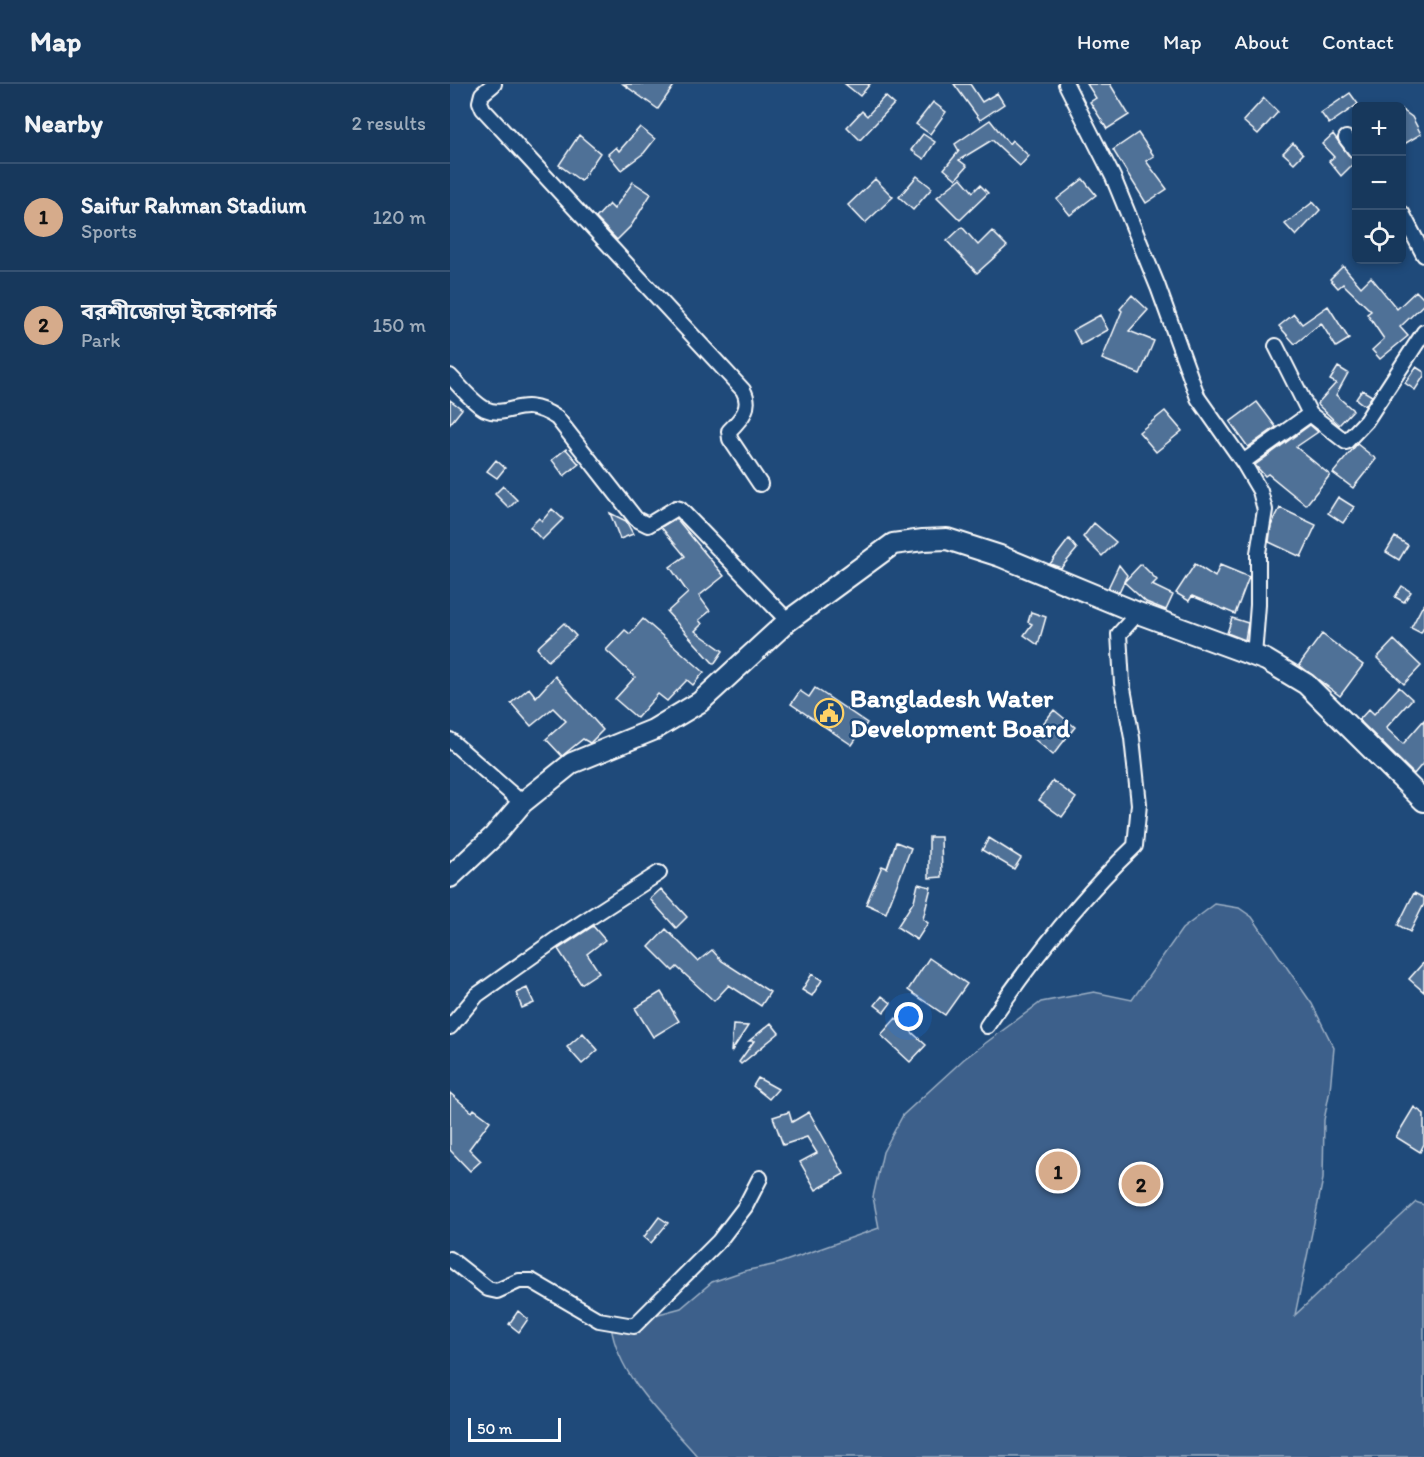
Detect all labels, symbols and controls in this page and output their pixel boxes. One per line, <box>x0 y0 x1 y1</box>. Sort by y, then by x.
text: Map <box>30 24 81 58</box>
text: Home <box>1077 29 1130 54</box>
text: Map <box>1163 29 1202 54</box>
text: About <box>1235 29 1289 54</box>
text: Contact <box>1322 29 1394 54</box>
map controls <box>1352 102 1406 264</box>
button: + <box>1352 102 1406 156</box>
text: Nearby <box>24 107 103 139</box>
text: 2 results <box>352 111 426 135</box>
button: − <box>1352 156 1406 210</box>
text: Saifur Rahman Stadium <box>81 192 306 219</box>
text: 1 <box>39 205 48 229</box>
text: 120 m <box>373 205 426 229</box>
button: locate <box>1352 210 1406 264</box>
text: Sports <box>81 219 137 243</box>
text: বরশীজোড়া ইকোপার্ক <box>81 298 277 325</box>
text: 2 <box>38 313 49 337</box>
text: 150 m <box>373 313 426 337</box>
text: Park <box>81 328 120 352</box>
place label: Bangladesh Water Development Board <box>850 682 1071 744</box>
public building icon: Bangladesh Water Development Board <box>813 697 845 729</box>
your location <box>894 1002 923 1031</box>
pin: 1 <box>1038 1148 1078 1194</box>
pin: 2 <box>1122 1162 1160 1206</box>
scale bar <box>468 1415 561 1442</box>
text: 50 m <box>477 1419 512 1438</box>

